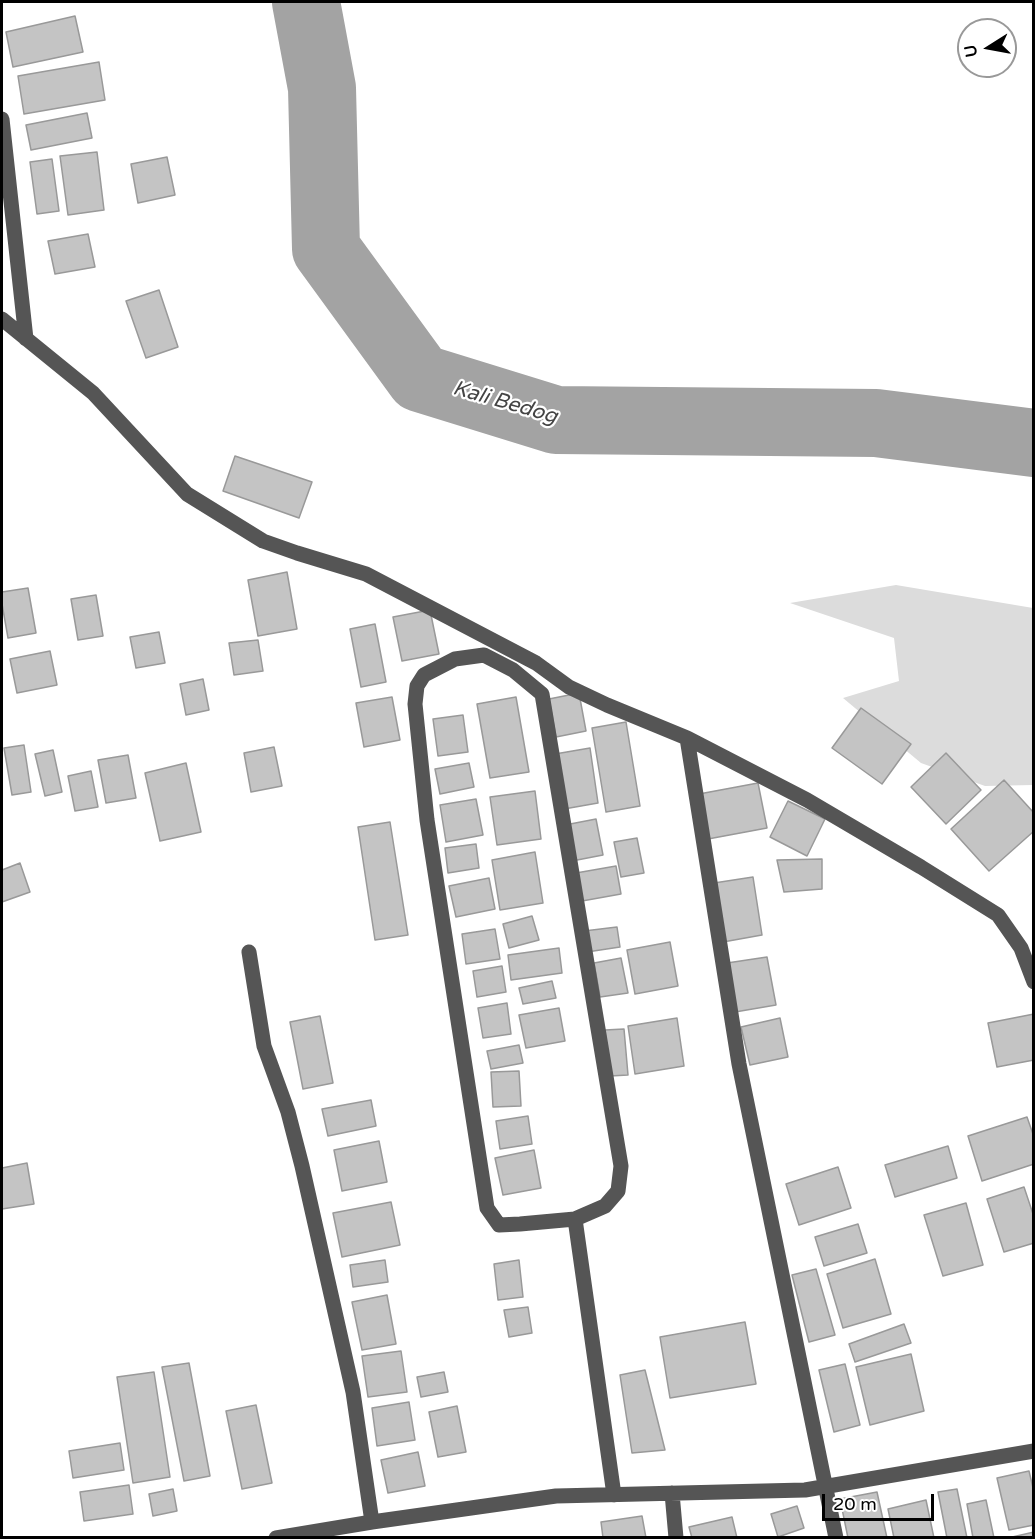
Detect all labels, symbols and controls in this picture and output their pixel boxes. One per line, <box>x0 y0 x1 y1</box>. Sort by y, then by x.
north arrow <box>957 18 1017 78</box>
text: U <box>960 43 982 59</box>
water label: Kali Bedog <box>450 376 560 430</box>
scale bar <box>825 1482 938 1520</box>
text: 20 m <box>833 1493 877 1515</box>

